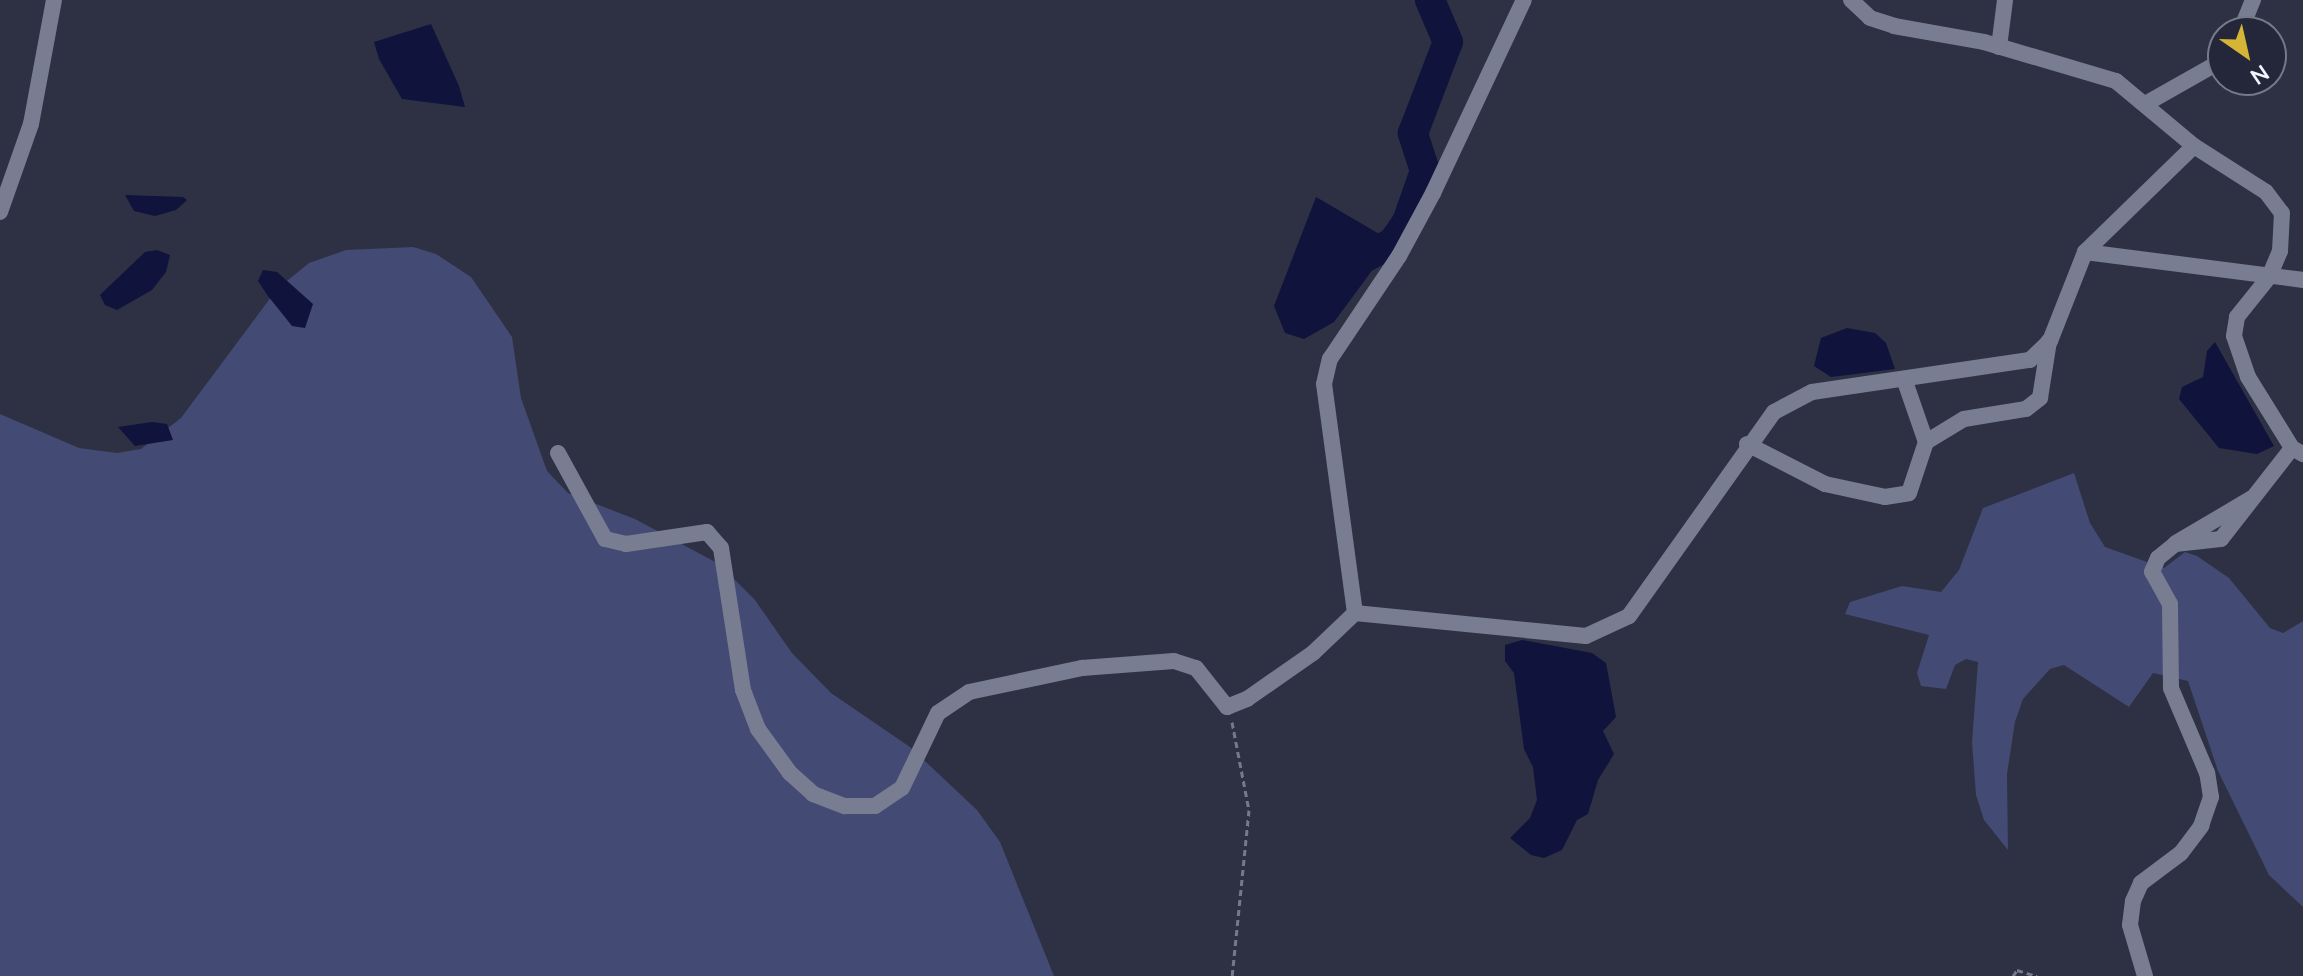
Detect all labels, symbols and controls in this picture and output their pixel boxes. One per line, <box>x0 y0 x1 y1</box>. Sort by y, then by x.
north arrow <box>2207 16 2287 96</box>
text: N <box>2244 57 2275 91</box>

